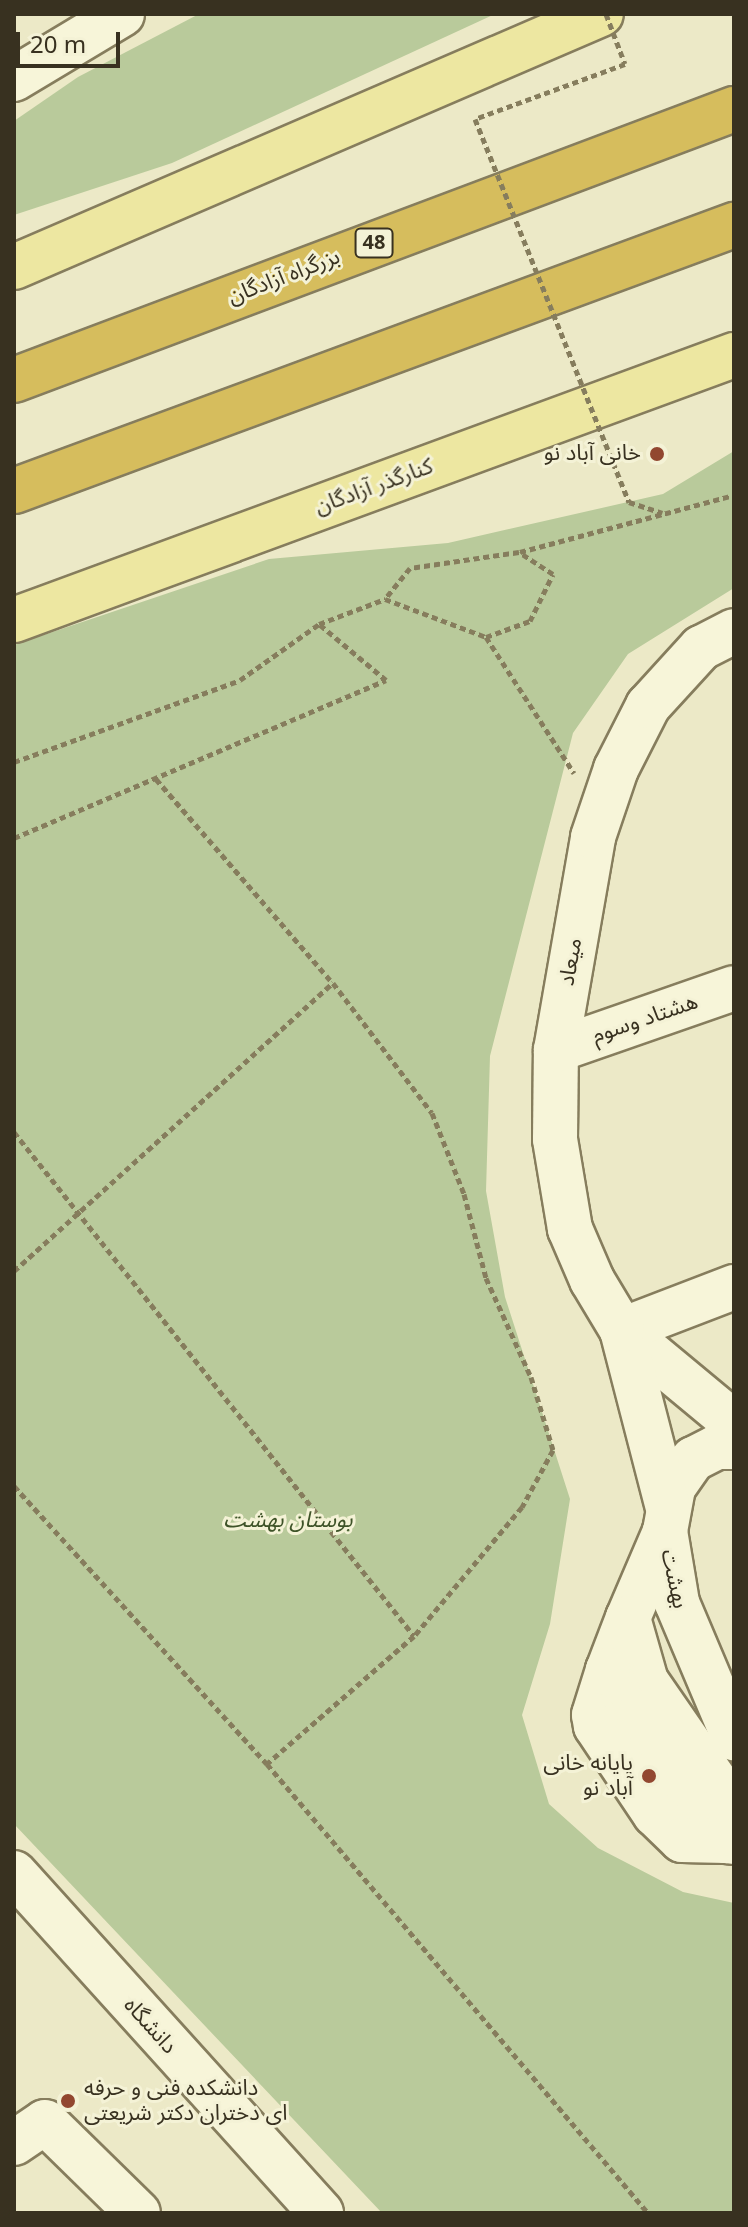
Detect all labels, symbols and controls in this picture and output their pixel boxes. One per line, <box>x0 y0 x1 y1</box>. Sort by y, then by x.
scale bar <box>20 16 124 66</box>
text: 20 m <box>30 20 86 71</box>
road number: 48 <box>354 227 394 259</box>
street label: بزرگراه آزادگان <box>224 244 344 310</box>
place label: خانی آباد نو <box>544 441 641 467</box>
marker: خانی آباد نو <box>648 445 666 463</box>
street label: کنارگذر آزادگان <box>311 453 437 521</box>
street label: میعاد <box>554 936 588 988</box>
street label: هشتاد وسوم <box>589 989 701 1049</box>
park label: بوستان بهشت <box>224 1508 352 1534</box>
street label: بهشت <box>655 1547 693 1611</box>
place label: پایانه خانی آباد نو <box>543 1750 633 1802</box>
marker: پایانه خانی آباد نو <box>640 1767 658 1785</box>
street label: دانشگاه <box>118 1992 182 2060</box>
place label: دانشکده فنی و حرفه ای دختران دکتر شریعتی <box>84 2075 287 2126</box>
marker: دانشکده فنی و حرفه ای دختران دکتر شریعتی <box>59 2092 77 2110</box>

